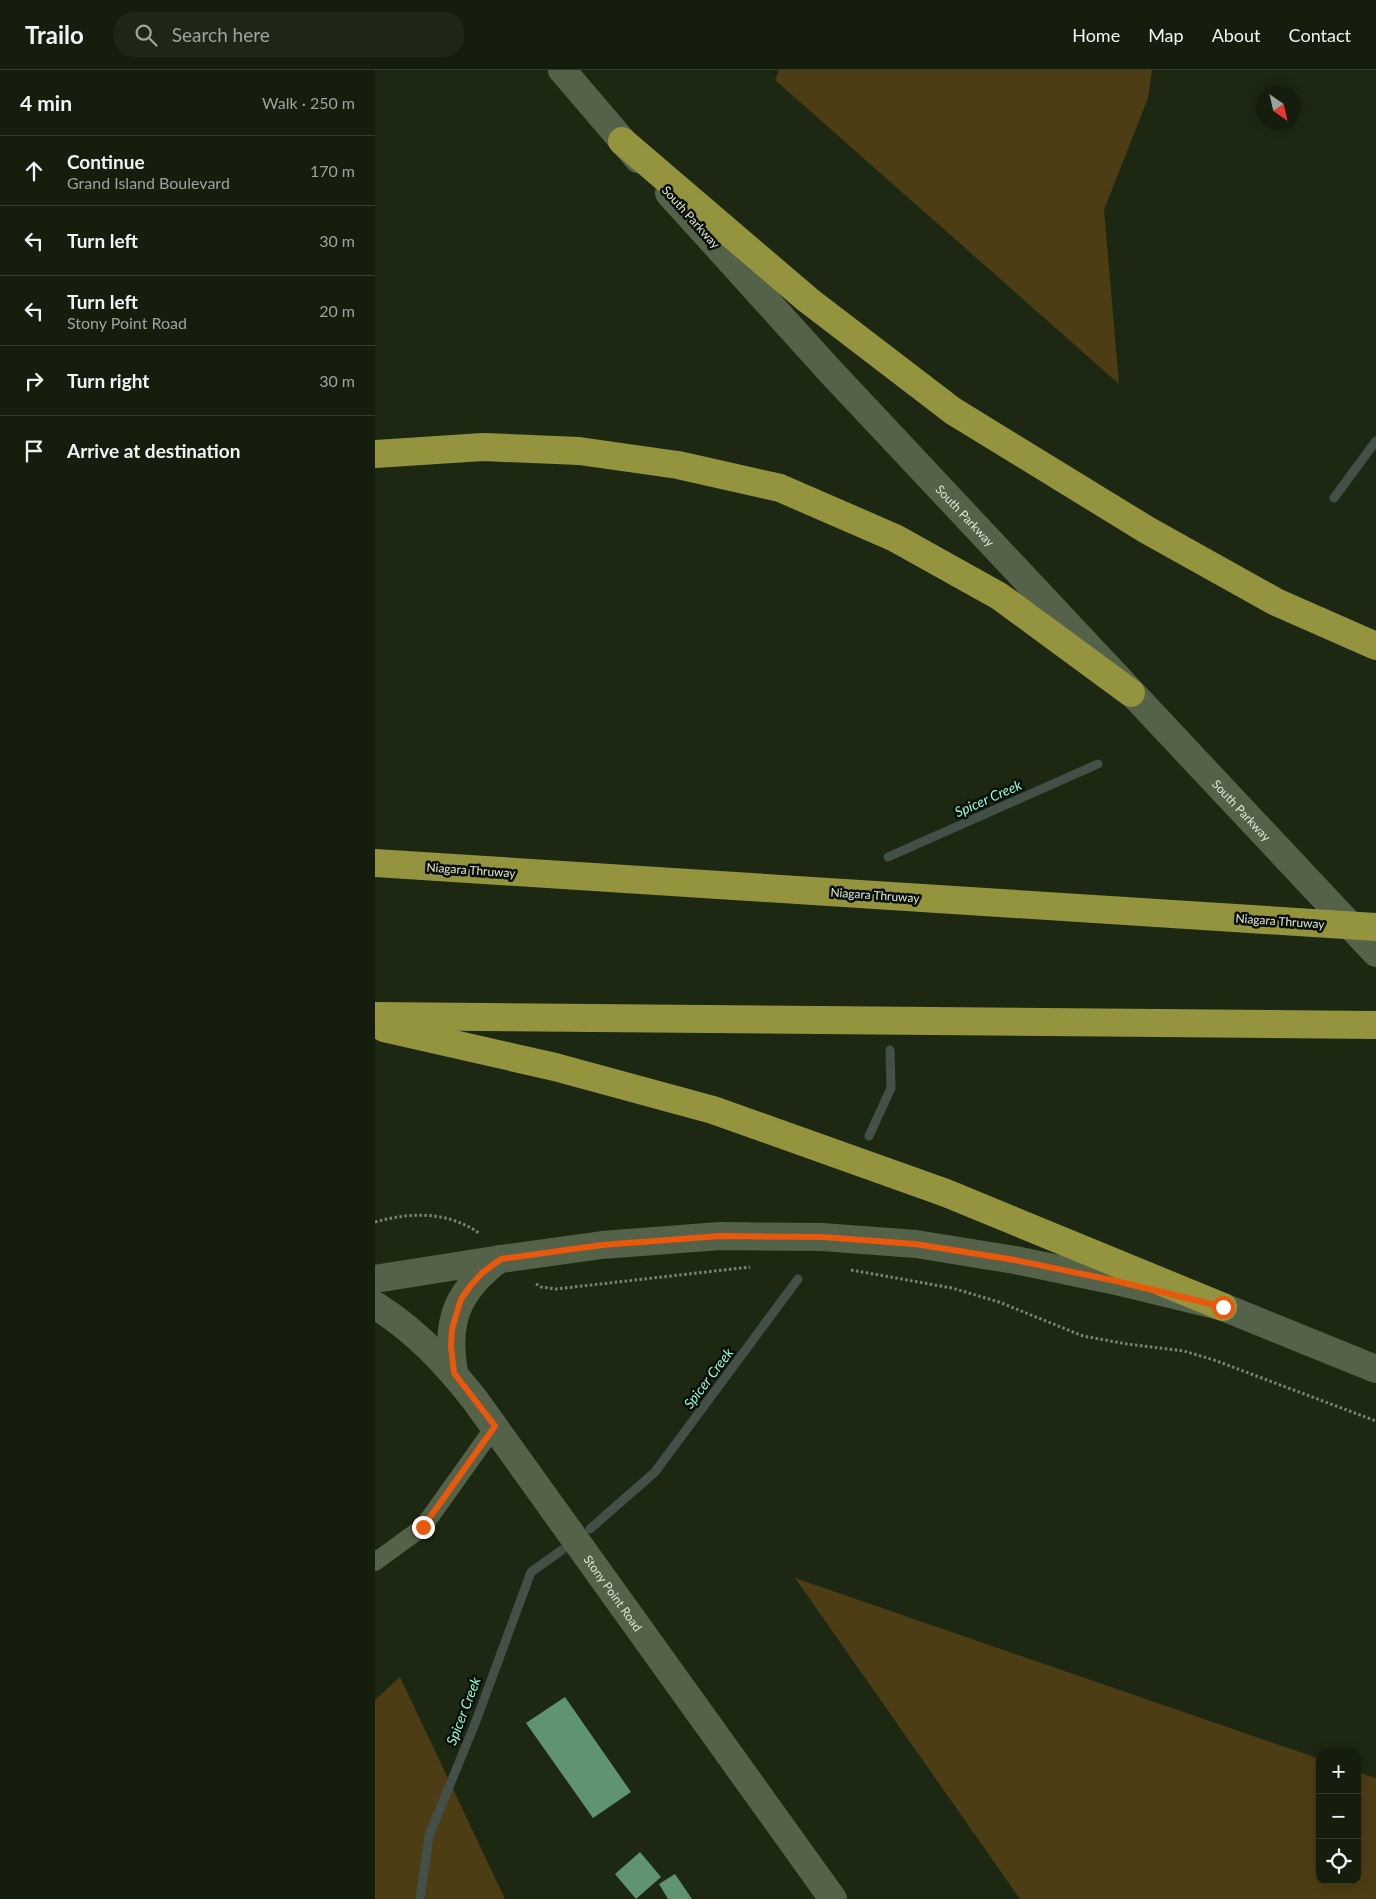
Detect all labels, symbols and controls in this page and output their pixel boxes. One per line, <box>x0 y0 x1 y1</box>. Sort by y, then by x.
search box <box>114 12 464 57</box>
text: Trailo <box>25 20 84 49</box>
icon: search <box>132 21 160 49</box>
text: Search here <box>172 23 270 46</box>
text: Home <box>1072 24 1120 46</box>
text: Map <box>1148 24 1184 46</box>
text: About <box>1212 24 1261 46</box>
text: Contact <box>1289 24 1351 46</box>
north arrow <box>1256 85 1301 130</box>
text: 4 min <box>20 90 72 115</box>
text: Walk · 250 m <box>262 93 355 112</box>
text: Continue <box>67 150 145 173</box>
icon: ahead <box>20 157 48 185</box>
text: 170 m <box>310 161 355 180</box>
text: Grand Island Boulevard <box>67 173 230 192</box>
street label: South Parkway <box>659 183 723 252</box>
icon: left <box>20 227 48 255</box>
text: Turn left <box>67 229 138 252</box>
text: 30 m <box>319 231 355 250</box>
text: Turn left <box>67 290 138 313</box>
icon: left <box>20 297 48 325</box>
text: 20 m <box>319 301 355 320</box>
text: Stony Point Road <box>67 313 187 332</box>
icon: right <box>20 367 48 395</box>
text: Turn right <box>67 369 149 392</box>
text: 30 m <box>319 371 355 390</box>
icon: arrive <box>20 437 48 465</box>
text: Arrive at destination <box>67 439 240 462</box>
street label: South Parkway <box>933 481 998 550</box>
water label: Spicer Creek <box>952 776 1024 820</box>
street label: South Parkway <box>1209 776 1275 845</box>
street label: Niagara Thruway <box>426 859 517 881</box>
street label: Niagara Thruway <box>830 884 921 906</box>
street label: Niagara Thruway <box>1235 910 1326 932</box>
route start <box>1212 1296 1235 1319</box>
water label: Spicer Creek <box>680 1344 737 1412</box>
route end <box>412 1516 435 1539</box>
street label: Stony Point Road <box>581 1552 646 1634</box>
water label: Spicer Creek <box>442 1674 484 1747</box>
map controls <box>1316 1749 1361 1884</box>
button: + <box>1316 1749 1361 1794</box>
button: − <box>1316 1794 1361 1839</box>
button: locate <box>1316 1839 1361 1884</box>

